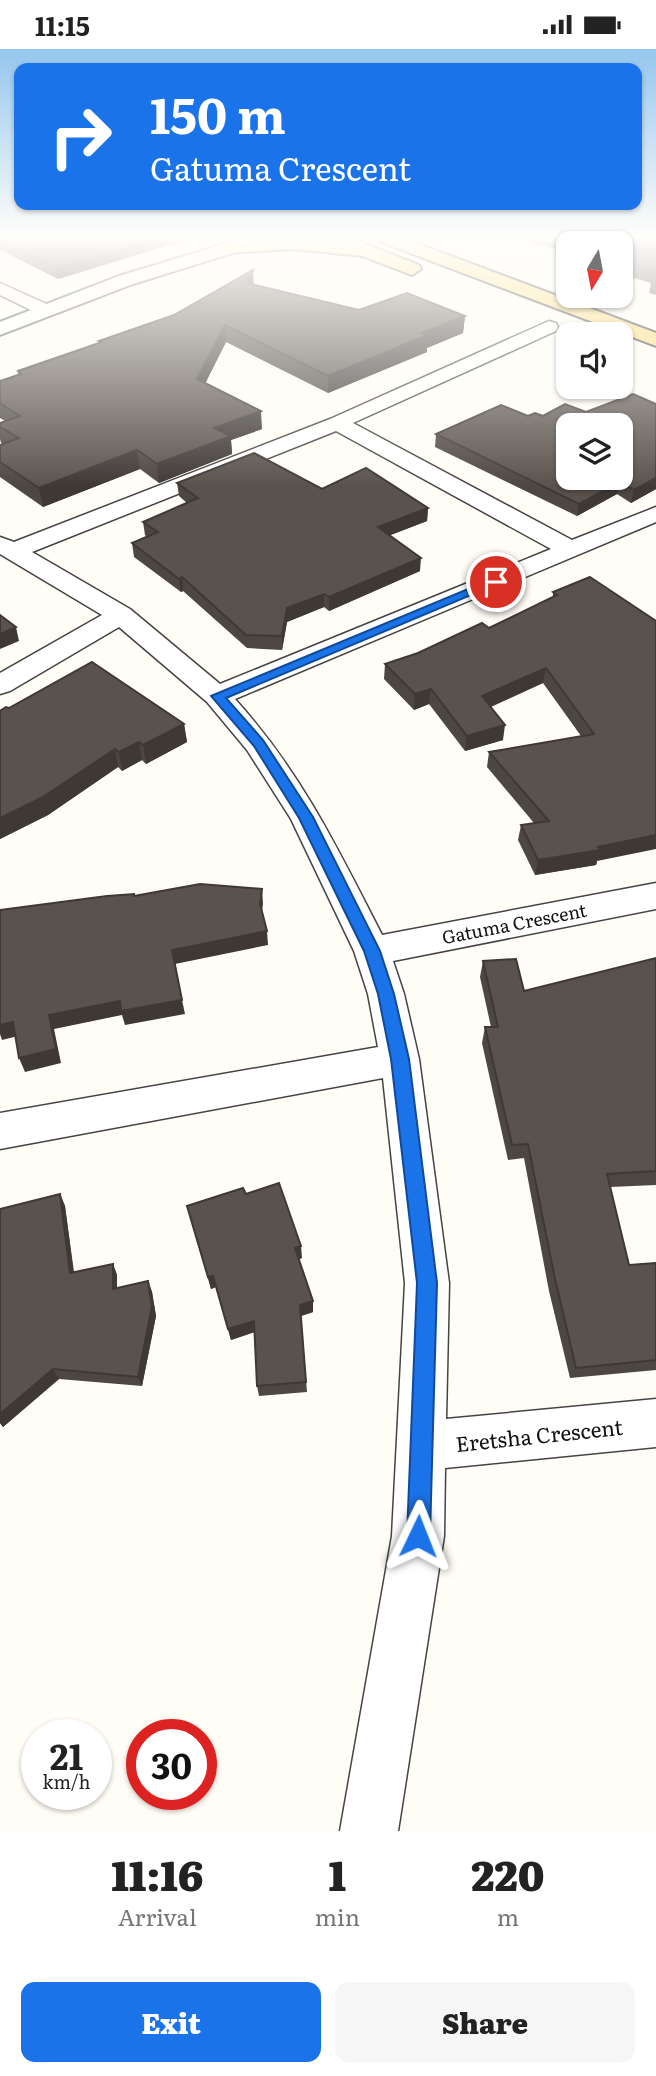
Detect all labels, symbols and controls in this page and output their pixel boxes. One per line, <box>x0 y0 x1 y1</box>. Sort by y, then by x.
text: 11:15 <box>35 5 90 44</box>
text: 150 m <box>150 76 286 149</box>
icon: right <box>35 91 126 182</box>
text: Gatuma Crescent <box>150 143 411 191</box>
north arrow <box>556 231 634 308</box>
map controls <box>556 231 633 490</box>
button: sound <box>556 322 633 399</box>
button: layers <box>556 413 633 490</box>
pin <box>466 552 526 612</box>
icon: arrive <box>477 563 515 601</box>
street label: Gatuma Crescent <box>439 896 589 950</box>
street label: Eretsha Crescent <box>454 1410 625 1458</box>
position arrow <box>381 1499 455 1573</box>
speed limit sign: 30 <box>126 1719 217 1810</box>
text: 21 <box>50 1729 83 1781</box>
text: km/h <box>43 1768 90 1795</box>
text: 11:16 <box>111 1842 203 1904</box>
text: 1 <box>329 1842 346 1904</box>
text: 220 <box>471 1842 545 1904</box>
text: Arrival <box>118 1899 197 1933</box>
text: min <box>315 1899 360 1933</box>
text: m <box>497 1899 519 1933</box>
button: Exit <box>21 1982 321 2062</box>
button: Share <box>335 1982 635 2062</box>

